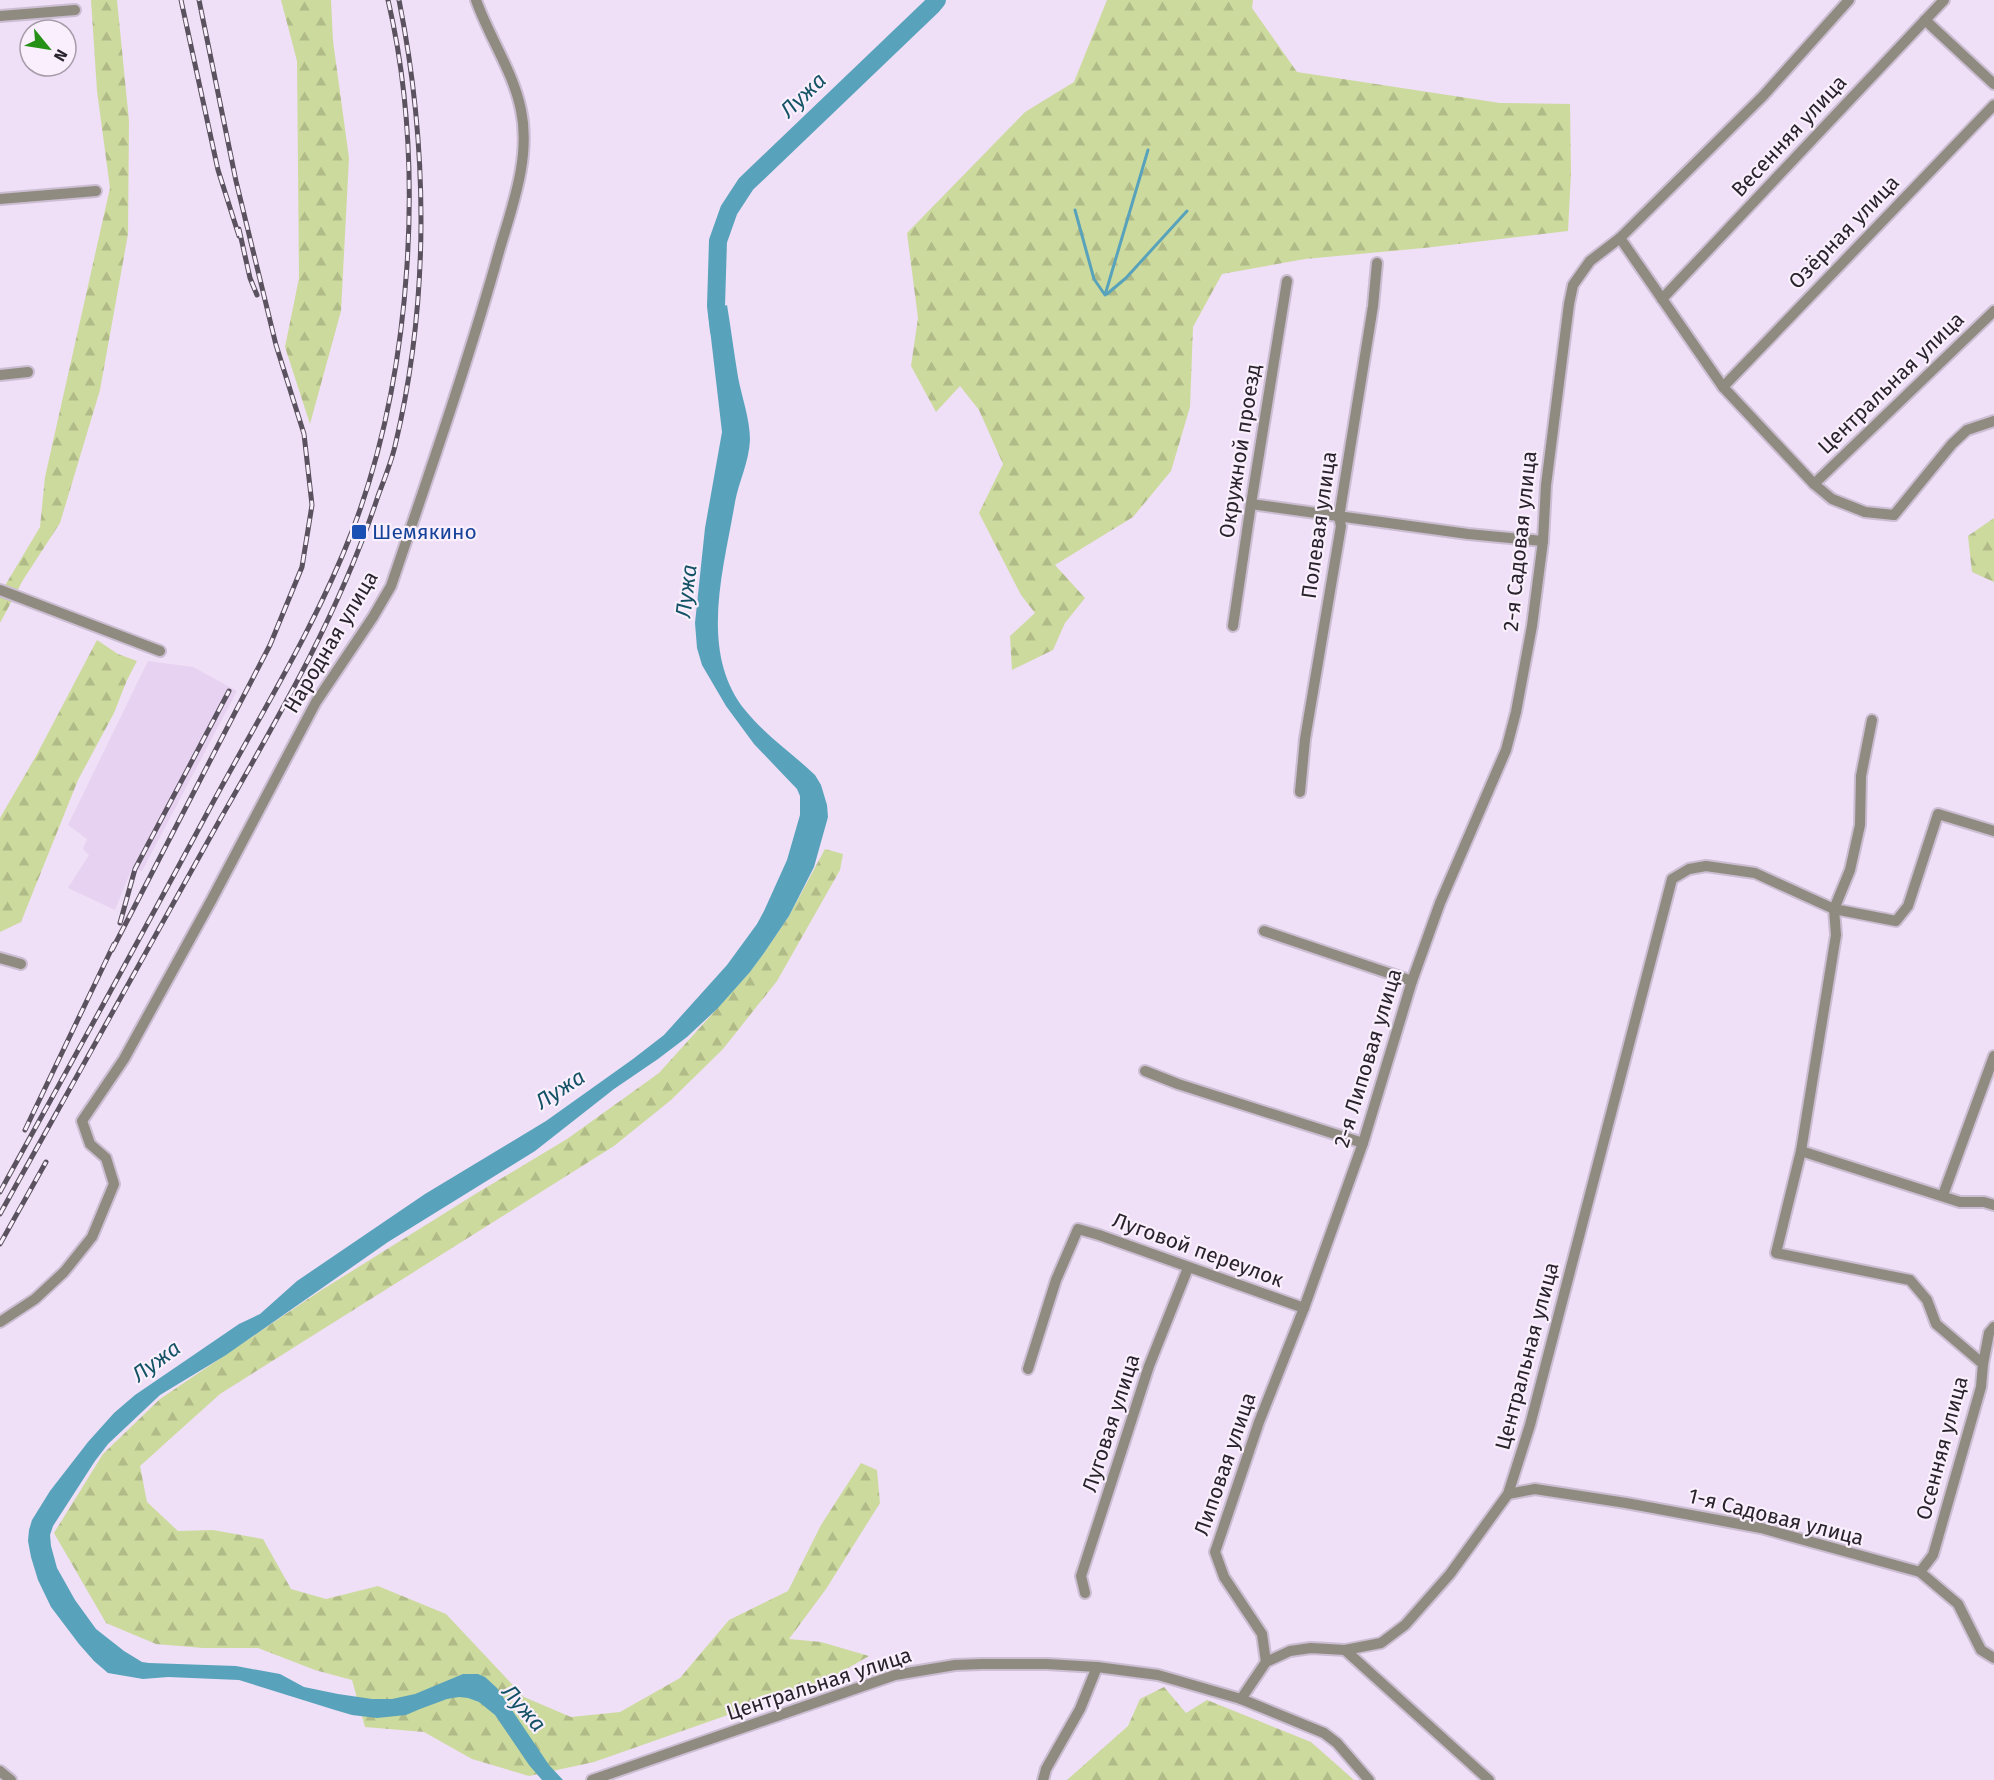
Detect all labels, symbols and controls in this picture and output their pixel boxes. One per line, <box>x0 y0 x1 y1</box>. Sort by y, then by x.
north arrow <box>18 18 78 78</box>
text: N <box>50 46 71 65</box>
water label: Лужа <box>774 67 832 124</box>
street label: Весенняя улица <box>1726 70 1852 202</box>
street label: Озёрная улица <box>1783 170 1905 294</box>
street label: Центральная улица <box>1812 306 1970 460</box>
street label: Окружной проезд <box>1213 362 1267 540</box>
street label: 2-я Садовая улица <box>1498 449 1542 633</box>
street label: Полевая улица <box>1296 450 1342 600</box>
place label: Шемякино <box>372 519 477 545</box>
marker: Шемякино <box>350 523 368 541</box>
water label: Лужа <box>669 563 703 620</box>
street label: Народная улица <box>278 566 384 718</box>
street label: 2-я Липовая улица <box>1328 966 1408 1150</box>
water label: Лужа <box>529 1063 590 1116</box>
street label: Луговой переулок <box>1109 1207 1287 1293</box>
street label: Центральная улица <box>1489 1259 1565 1453</box>
water label: Лужа <box>125 1334 186 1388</box>
street label: Луговая улица <box>1076 1351 1146 1495</box>
street label: Осенняя улица <box>1910 1373 1974 1523</box>
street label: Липовая улица <box>1188 1389 1262 1539</box>
street label: 1-я Садовая улица <box>1686 1483 1866 1551</box>
street label: Центральная улица <box>723 1642 915 1726</box>
water label: Лужа <box>496 1678 552 1737</box>

